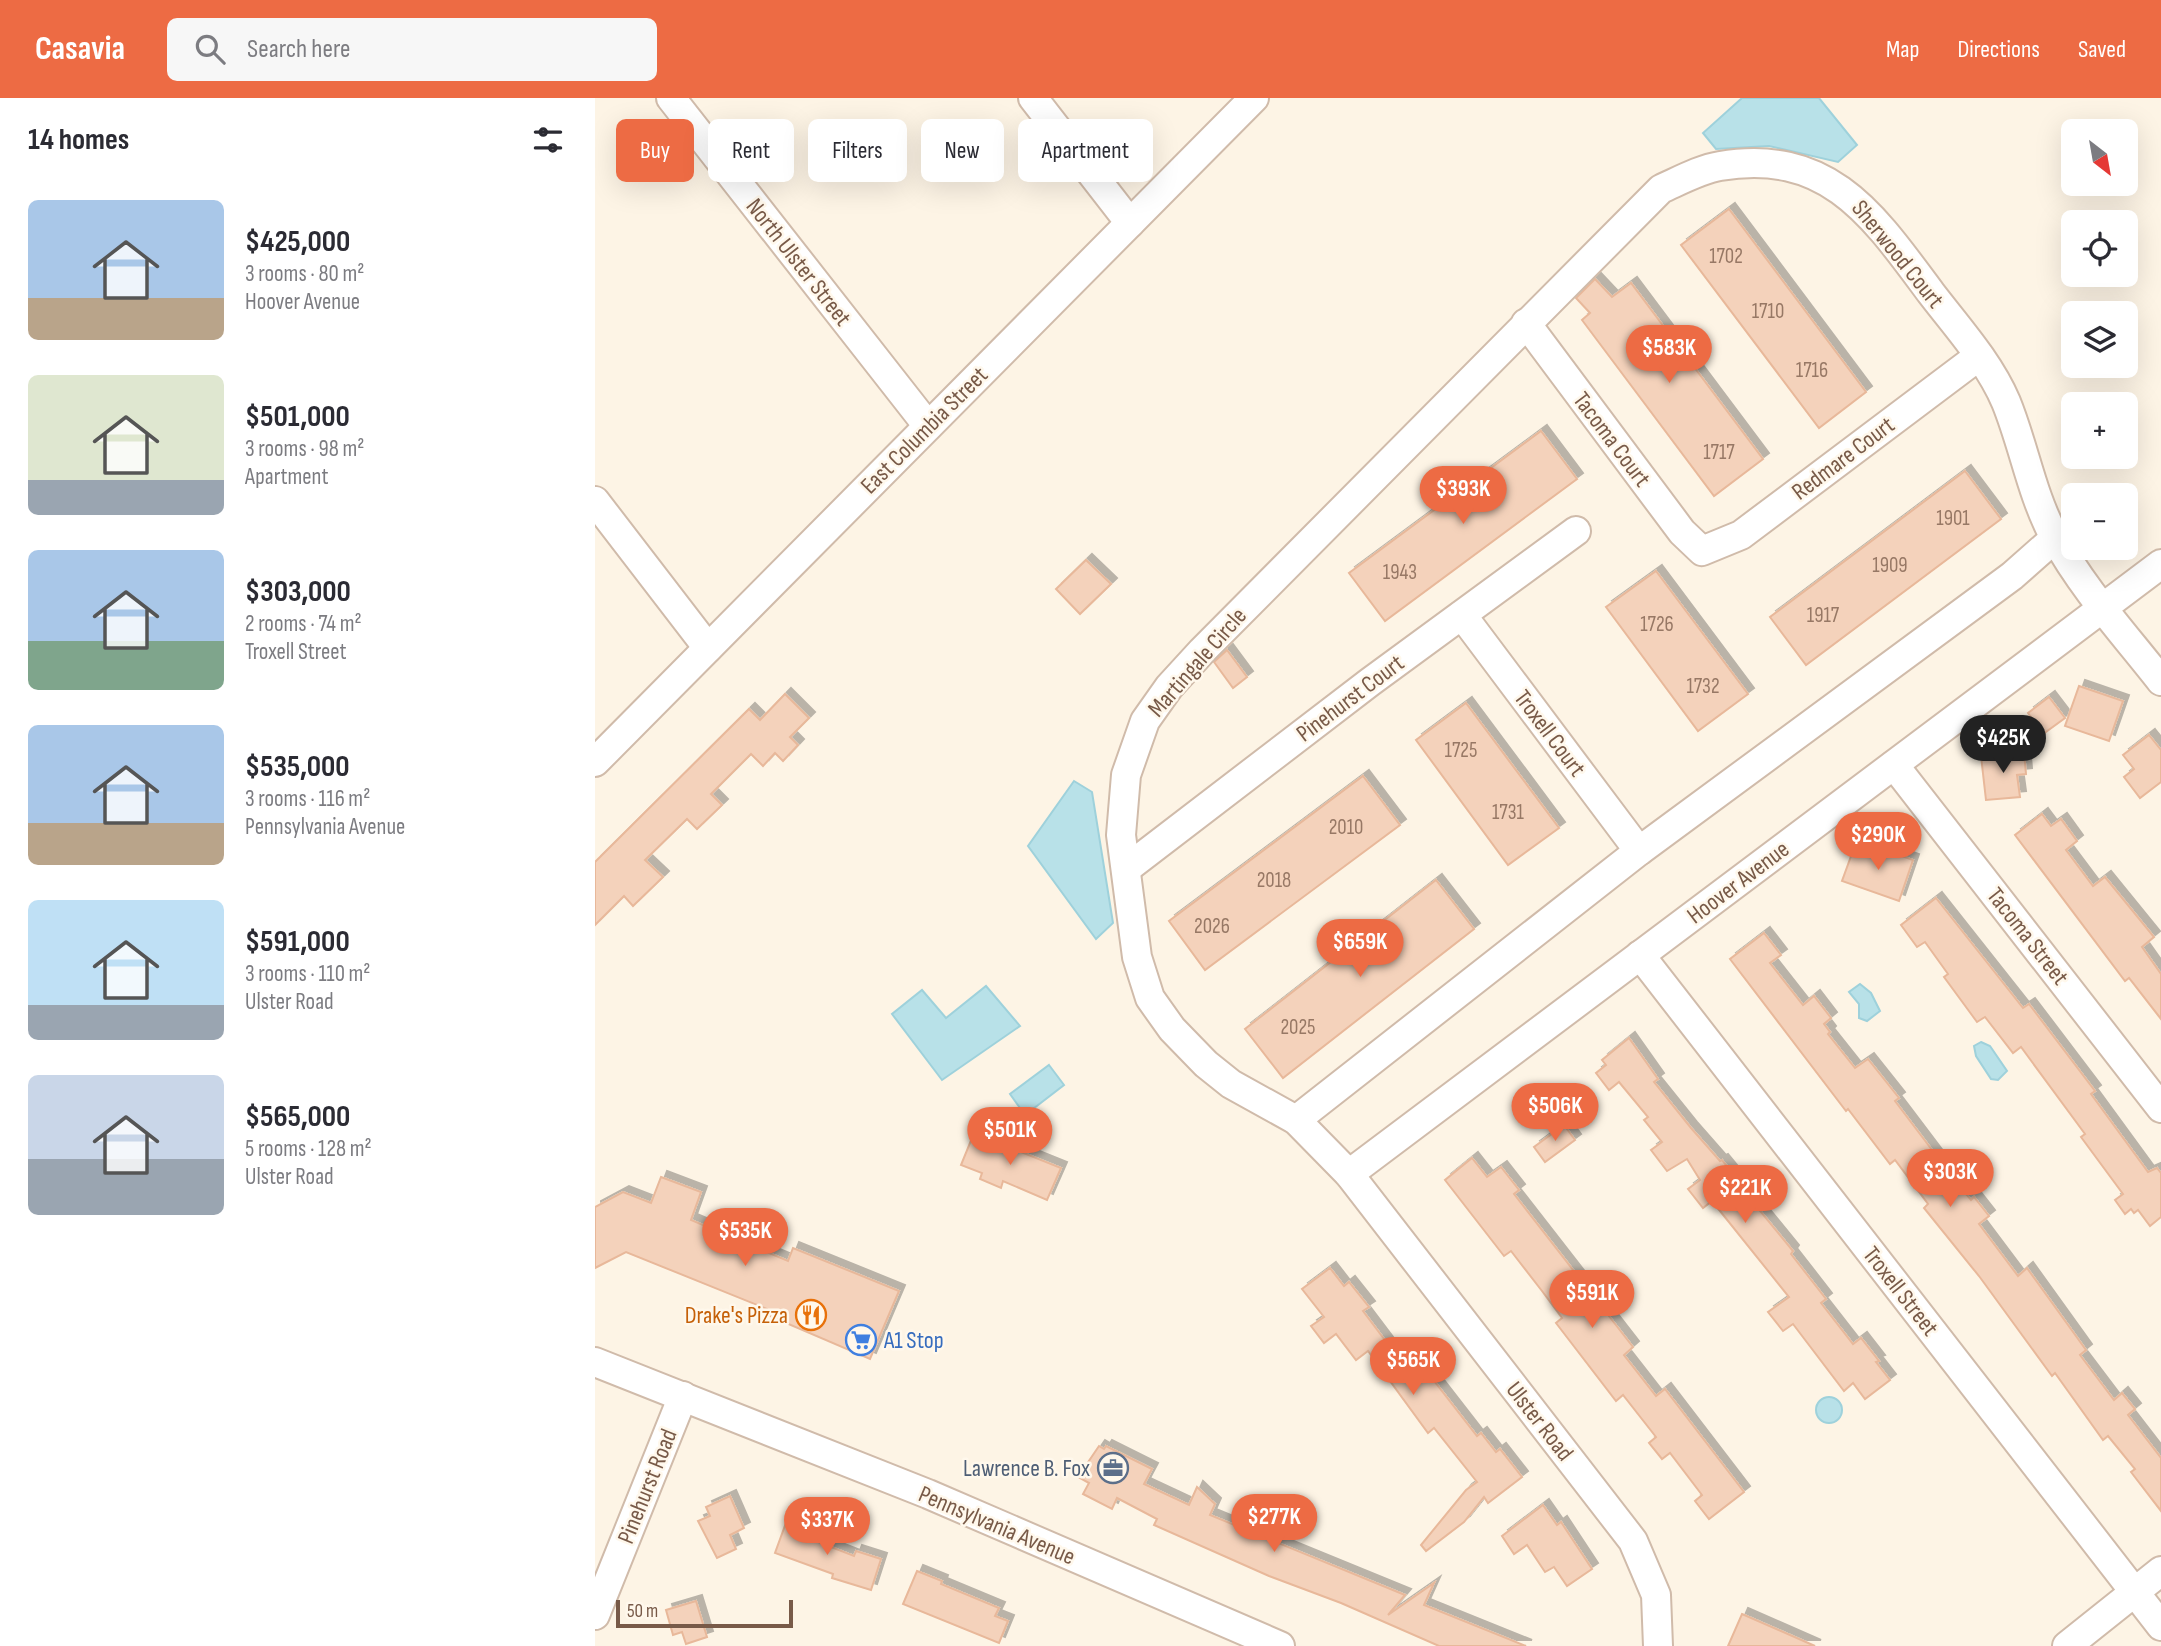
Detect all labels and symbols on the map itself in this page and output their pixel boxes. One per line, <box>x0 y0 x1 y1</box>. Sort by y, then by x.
north arrow <box>2061 119 2139 196</box>
street label: North Ulster Street <box>740 193 857 332</box>
street label: Sherwood Court <box>1845 194 1950 314</box>
house number: 1702 <box>1709 244 1743 269</box>
house number: 1710 <box>1752 299 1784 324</box>
pin: $583K <box>1620 326 1718 385</box>
house number: 1716 <box>1796 358 1828 383</box>
street label: East Columbia Street <box>855 361 994 500</box>
street label: Tacoma Court <box>1567 386 1657 492</box>
street label: Redmare Court <box>1786 410 1900 506</box>
house number: 1717 <box>1703 440 1735 465</box>
pin: $393K <box>1414 466 1512 526</box>
house number: 1901 <box>1936 506 1970 531</box>
house number: 1909 <box>1872 553 1908 578</box>
house number: 1943 <box>1383 560 1417 585</box>
street label: Martingale Circle <box>1142 602 1253 723</box>
house number: 1917 <box>1807 603 1840 628</box>
house number: 1726 <box>1640 612 1674 637</box>
street label: Pinehurst Court <box>1291 649 1410 748</box>
house number: 1732 <box>1686 674 1720 699</box>
street label: Troxell Court <box>1508 684 1592 782</box>
pin: $425K <box>1954 716 2052 775</box>
house number: 1725 <box>1445 738 1477 763</box>
house number: 1731 <box>1492 800 1525 825</box>
pin: $290K <box>1829 812 1927 872</box>
house number: 2010 <box>1329 815 1363 840</box>
street label: Hoover Avenue <box>1682 835 1795 930</box>
house number: 2018 <box>1257 868 1291 893</box>
street label: Tacoma Street <box>1980 882 2075 991</box>
house number: 2026 <box>1194 914 1230 939</box>
pin: $659K <box>1311 920 1409 979</box>
house number: 2025 <box>1280 1015 1316 1040</box>
pin: $506K <box>1506 1084 1604 1143</box>
pin: $501K <box>961 1108 1059 1167</box>
pin: $303K <box>1901 1150 1999 1209</box>
pin: $221K <box>1696 1166 1794 1225</box>
pin: $535K <box>696 1208 794 1268</box>
street label: Troxell Street <box>1857 1241 1945 1342</box>
pin: $591K <box>1543 1270 1641 1330</box>
restaurant icon: Drake's Pizza <box>794 1298 828 1332</box>
place label: Drake's Pizza <box>685 1301 788 1330</box>
supermarket icon: A1 Stop <box>844 1323 878 1357</box>
place label: A1 Stop <box>883 1326 944 1355</box>
pin: $565K <box>1364 1338 1462 1397</box>
street label: Ulster Road <box>1500 1376 1579 1467</box>
street label: Pinehurst Road <box>611 1425 684 1548</box>
office icon: Lawrence B. Fox <box>1096 1451 1130 1485</box>
place label: Lawrence B. Fox <box>963 1454 1090 1483</box>
street label: Pennsylvania Avenue <box>914 1479 1079 1571</box>
pin: $277K <box>1225 1494 1323 1554</box>
pin: $337K <box>778 1498 876 1557</box>
scale bar <box>616 1597 793 1629</box>

